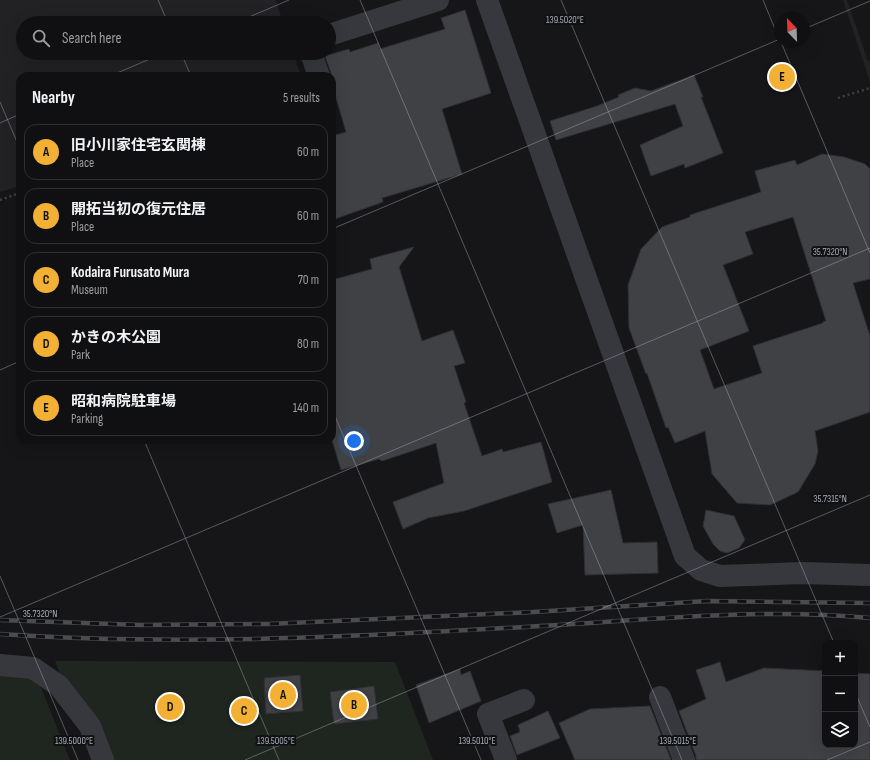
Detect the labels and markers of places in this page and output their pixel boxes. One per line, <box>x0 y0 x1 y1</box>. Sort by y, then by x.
pin: E <box>769 62 795 92</box>
pin: A <box>270 680 296 710</box>
pin: B <box>341 690 367 720</box>
pin: D <box>157 692 183 722</box>
pin: C <box>231 696 257 726</box>

